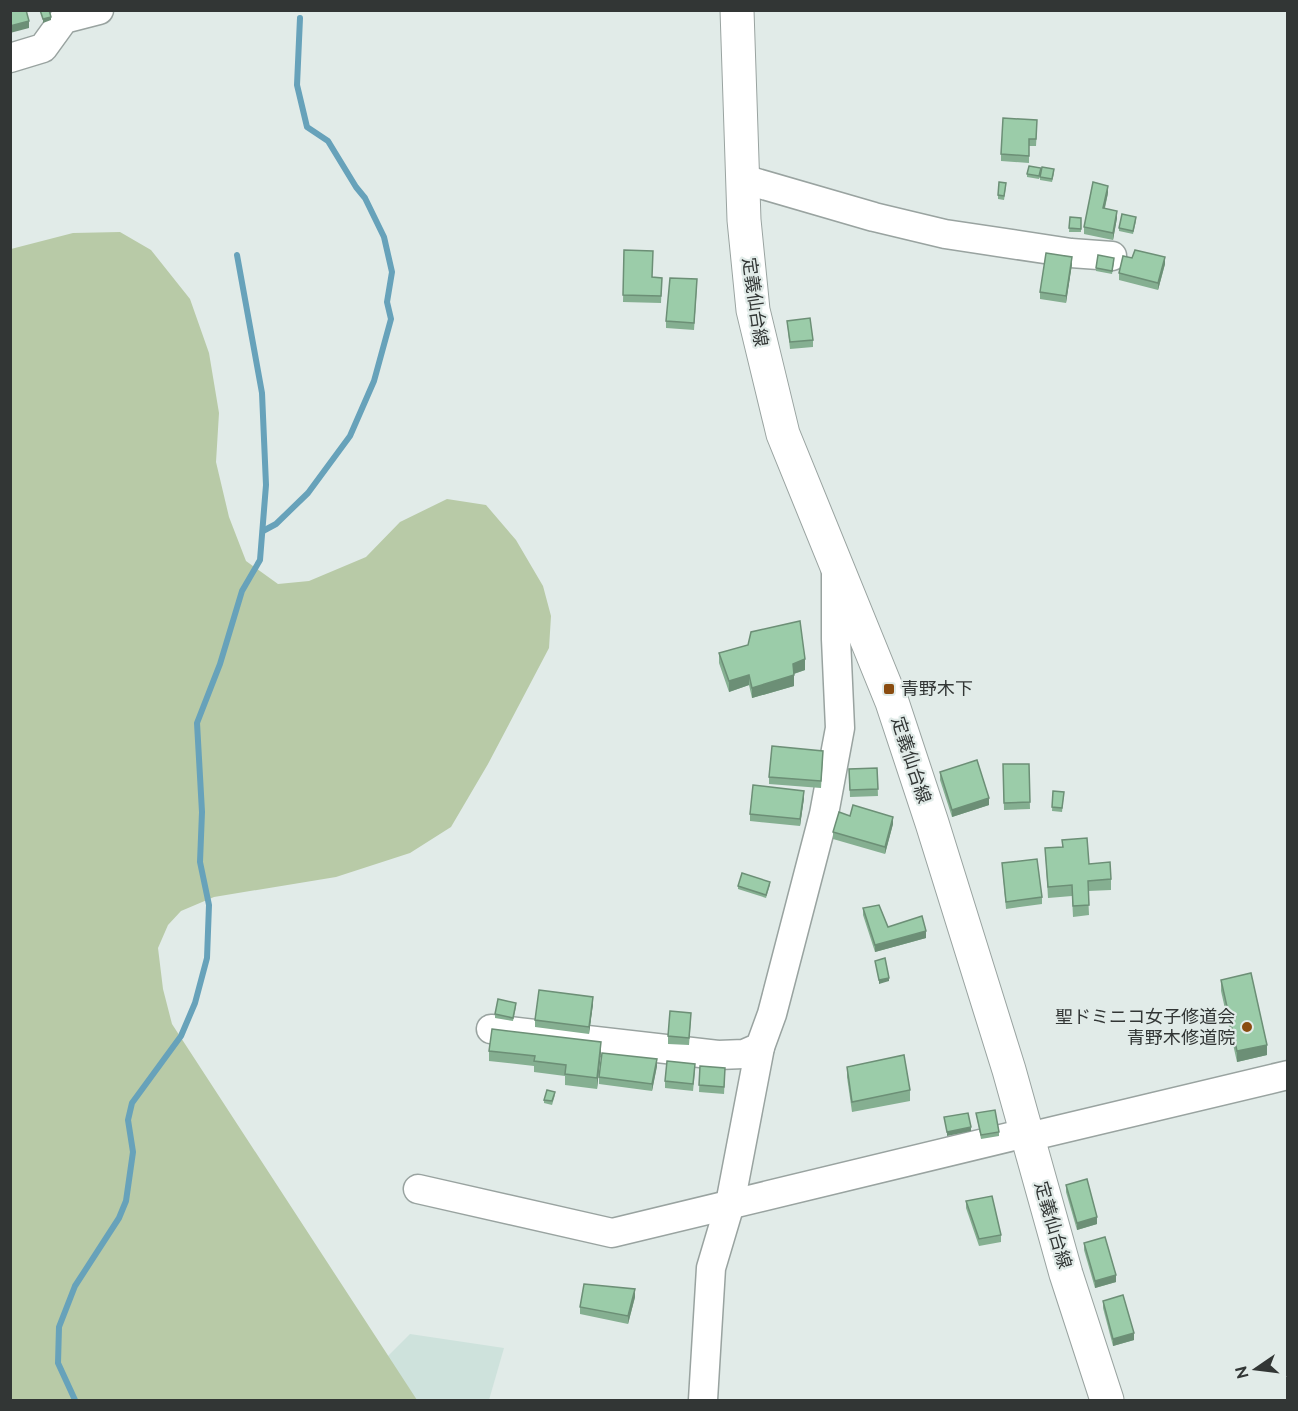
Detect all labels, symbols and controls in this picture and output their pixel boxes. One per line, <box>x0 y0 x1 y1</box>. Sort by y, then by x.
street label: 定義仙台線 <box>739 256 772 348</box>
place label: 青野木下 <box>901 678 973 699</box>
marker: 青野木下 <box>882 682 896 696</box>
street label: 定義仙台線 <box>888 714 935 806</box>
place label: 聖ドミニコ女子修道会 青野木修道院 <box>1055 1006 1235 1048</box>
marker: 聖ドミニコ女子修道会 青野木修道院 <box>1240 1020 1254 1034</box>
street label: 定義仙台線 <box>1031 1179 1076 1271</box>
north arrow <box>1226 1339 1286 1399</box>
text: N <box>1231 1364 1253 1381</box>

